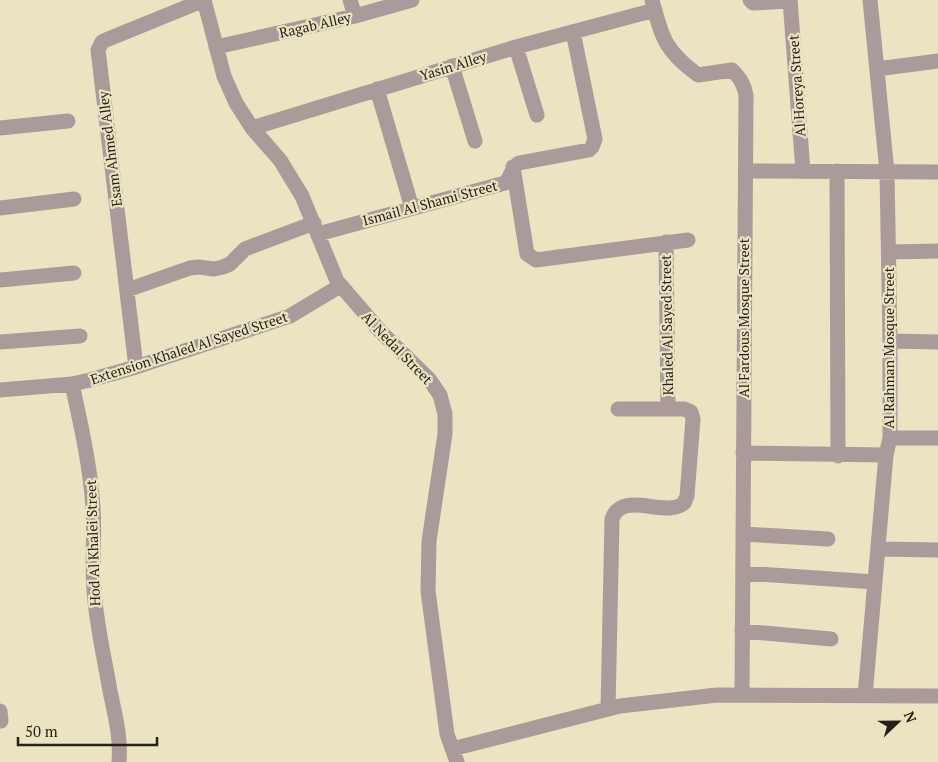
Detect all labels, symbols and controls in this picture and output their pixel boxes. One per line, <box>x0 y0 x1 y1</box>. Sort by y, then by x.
street label: Ragab Alley <box>277 7 354 42</box>
street label: Al Horeya Street <box>783 34 810 138</box>
street label: Yasin Alley <box>417 46 489 85</box>
street label: Esam Ahmed Alley <box>93 89 126 208</box>
street label: Ismail Al Shami Street <box>360 175 500 230</box>
street label: Al Fardous Mosque Street <box>734 237 753 398</box>
street label: Khaled Al Sayed Street <box>656 254 677 395</box>
street label: Al Rahman Mosque Street <box>879 266 898 429</box>
street label: Extension Khaled Al Sayed Street <box>88 306 291 388</box>
street label: Al Nedal Street <box>358 307 437 389</box>
street label: Hod Al Khalei Street <box>81 479 104 607</box>
north arrow <box>873 697 923 747</box>
text: N <box>900 708 921 726</box>
scale bar <box>18 714 156 746</box>
text: 50 m <box>25 721 58 741</box>

